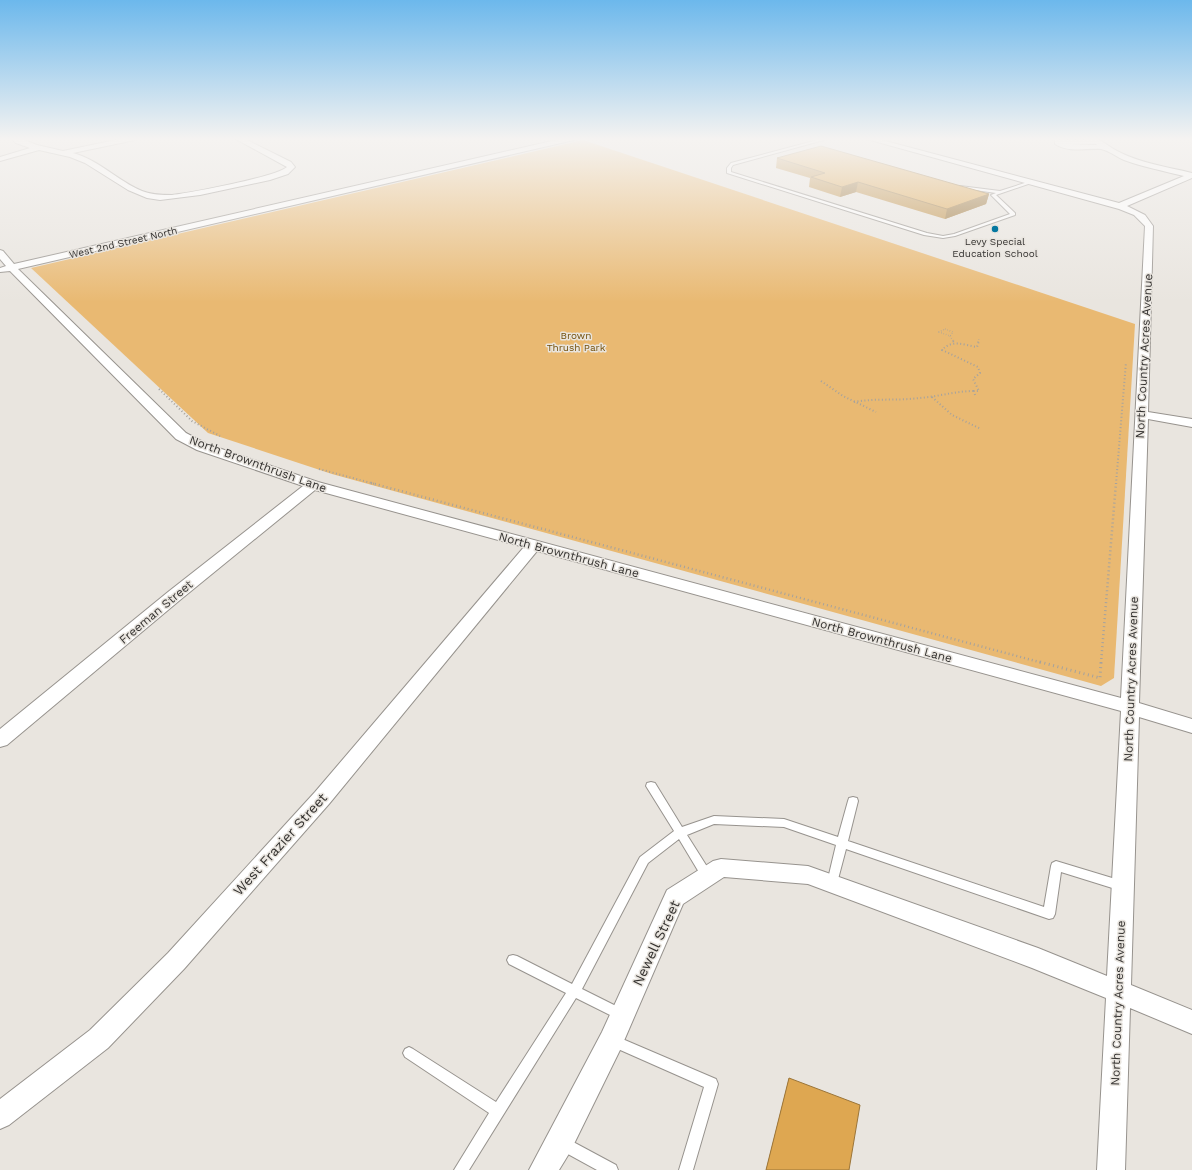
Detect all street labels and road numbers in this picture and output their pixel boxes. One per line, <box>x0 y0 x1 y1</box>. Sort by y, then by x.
street label: West 2nd Street North <box>68 225 178 260</box>
street label: North Country Acres Avenue <box>1133 273 1155 439</box>
street label: North Brownthrush Lane <box>188 433 329 495</box>
street label: North Brownthrush Lane <box>497 529 641 581</box>
street label: Freeman Street <box>117 577 195 647</box>
street label: North Country Acres Avenue <box>1121 596 1141 762</box>
street label: North Brownthrush Lane <box>810 614 954 666</box>
street label: West Frazier Street <box>230 789 330 898</box>
street label: Newell Street <box>629 898 683 988</box>
street label: North Country Acres Avenue <box>1108 920 1128 1086</box>

